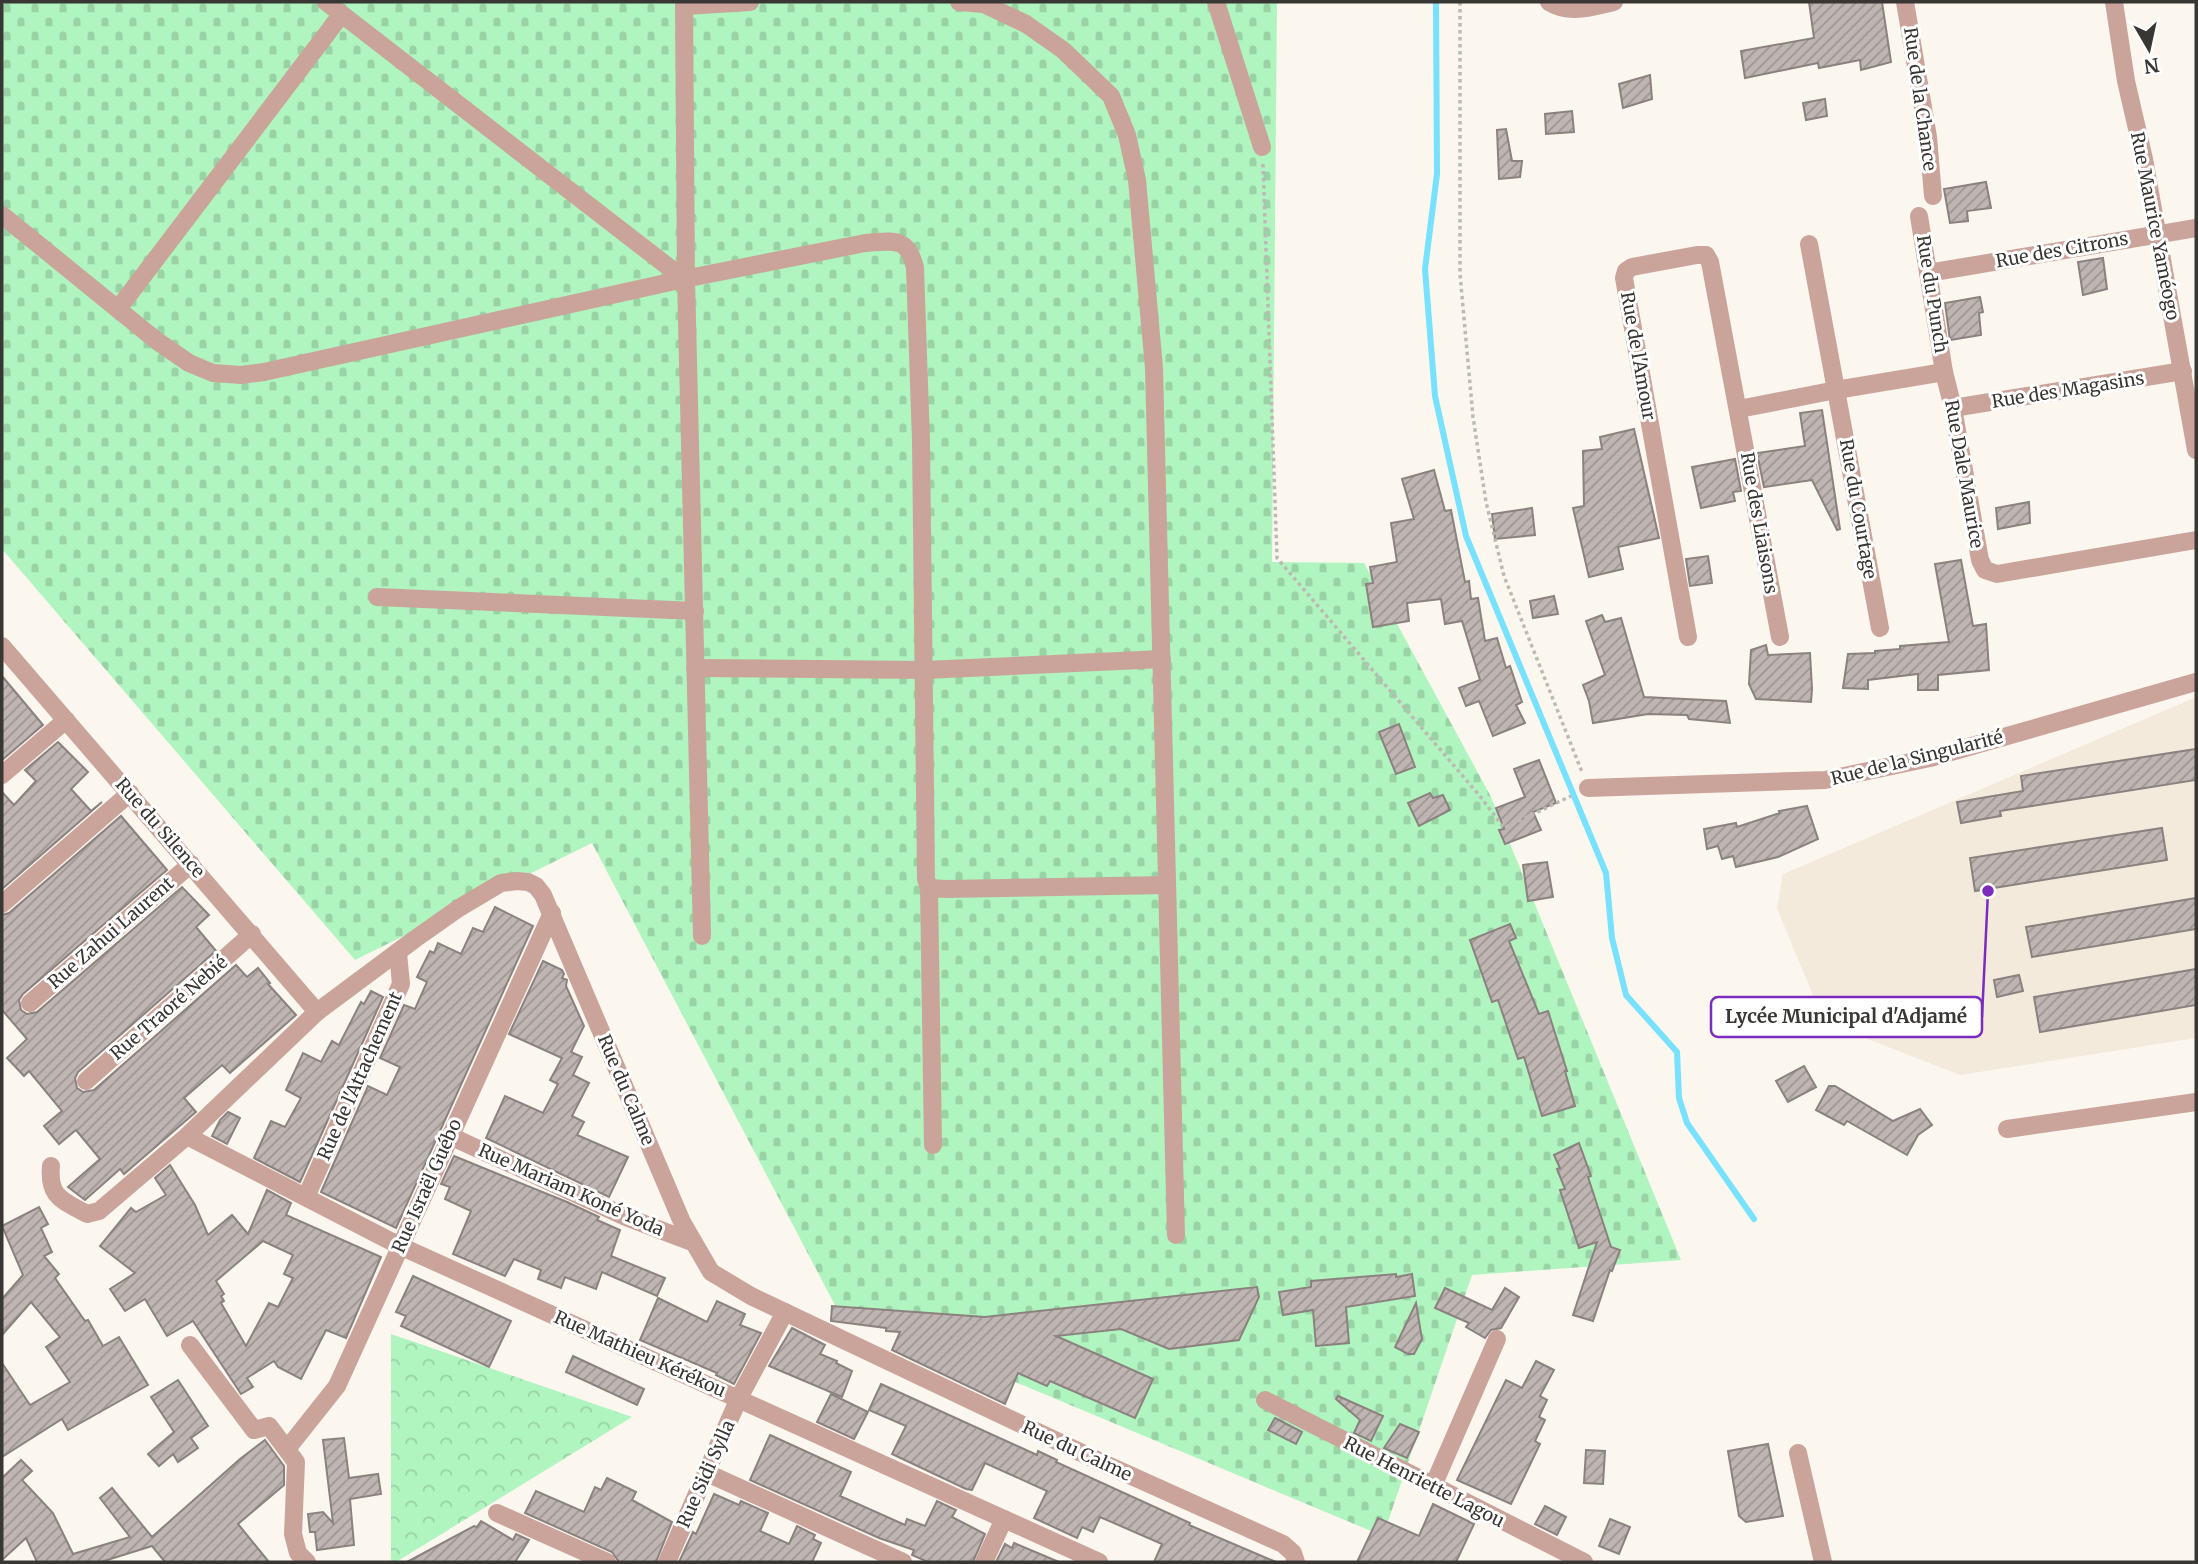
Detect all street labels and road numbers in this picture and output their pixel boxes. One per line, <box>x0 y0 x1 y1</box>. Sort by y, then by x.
street label: Rue de la Chance <box>1899 26 1942 172</box>
street label: Rue Maurice Yaméogo <box>2126 130 2185 322</box>
street label: Rue des Citrons <box>1994 227 2130 272</box>
street label: Rue du Punch <box>1912 233 1953 355</box>
street label: Rue de l'Amour <box>1616 290 1661 422</box>
street label: Rue des Magasins <box>1990 366 2146 413</box>
street label: Rue Dale Maurice <box>1940 398 1989 550</box>
street label: Rue du Courtage <box>1835 437 1882 581</box>
street label: Rue des Liaisons <box>1736 450 1783 596</box>
street label: Rue de la Singularité <box>1828 725 2005 790</box>
street label: Rue du Silence <box>111 773 210 882</box>
street label: Rue Zahui Laurent <box>43 872 178 994</box>
street label: Rue Traoré Nebié <box>105 950 232 1065</box>
street label: Rue de l'Attachement <box>312 988 407 1164</box>
street label: Rue du Calme <box>593 1031 660 1149</box>
street label: Rue Israël Guébo <box>387 1115 466 1256</box>
street label: Rue Mariam Koné Yoda <box>475 1138 668 1241</box>
street label: Rue Mathieu Kérékou <box>551 1305 730 1402</box>
street label: Rue du Calme <box>1019 1415 1136 1486</box>
street label: Rue Sidi Sylla <box>672 1416 740 1531</box>
street label: Rue Henriette Lagou <box>1340 1431 1508 1532</box>

